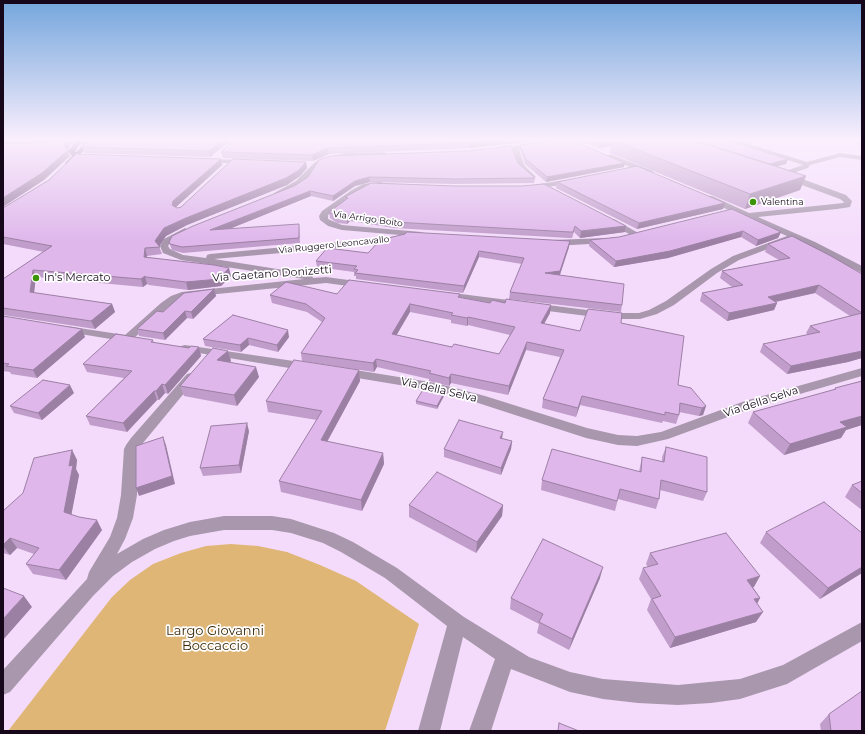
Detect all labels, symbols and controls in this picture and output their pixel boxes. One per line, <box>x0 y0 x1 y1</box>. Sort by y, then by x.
marker: Valentina <box>748 197 758 207</box>
place label: Valentina <box>761 197 804 207</box>
street label: Via Arrigo Boito <box>332 209 404 229</box>
street label: Via Ruggero Leoncavallo <box>278 234 390 256</box>
street label: Via Gaetano Donizetti <box>212 263 332 285</box>
place label: In's Mercato <box>44 271 110 285</box>
marker: In's Mercato <box>31 273 41 283</box>
street label: Via della Selva <box>400 375 478 405</box>
street label: Via della Selva <box>722 384 800 420</box>
park label: Largo Giovanni Boccaccio <box>166 623 264 654</box>

